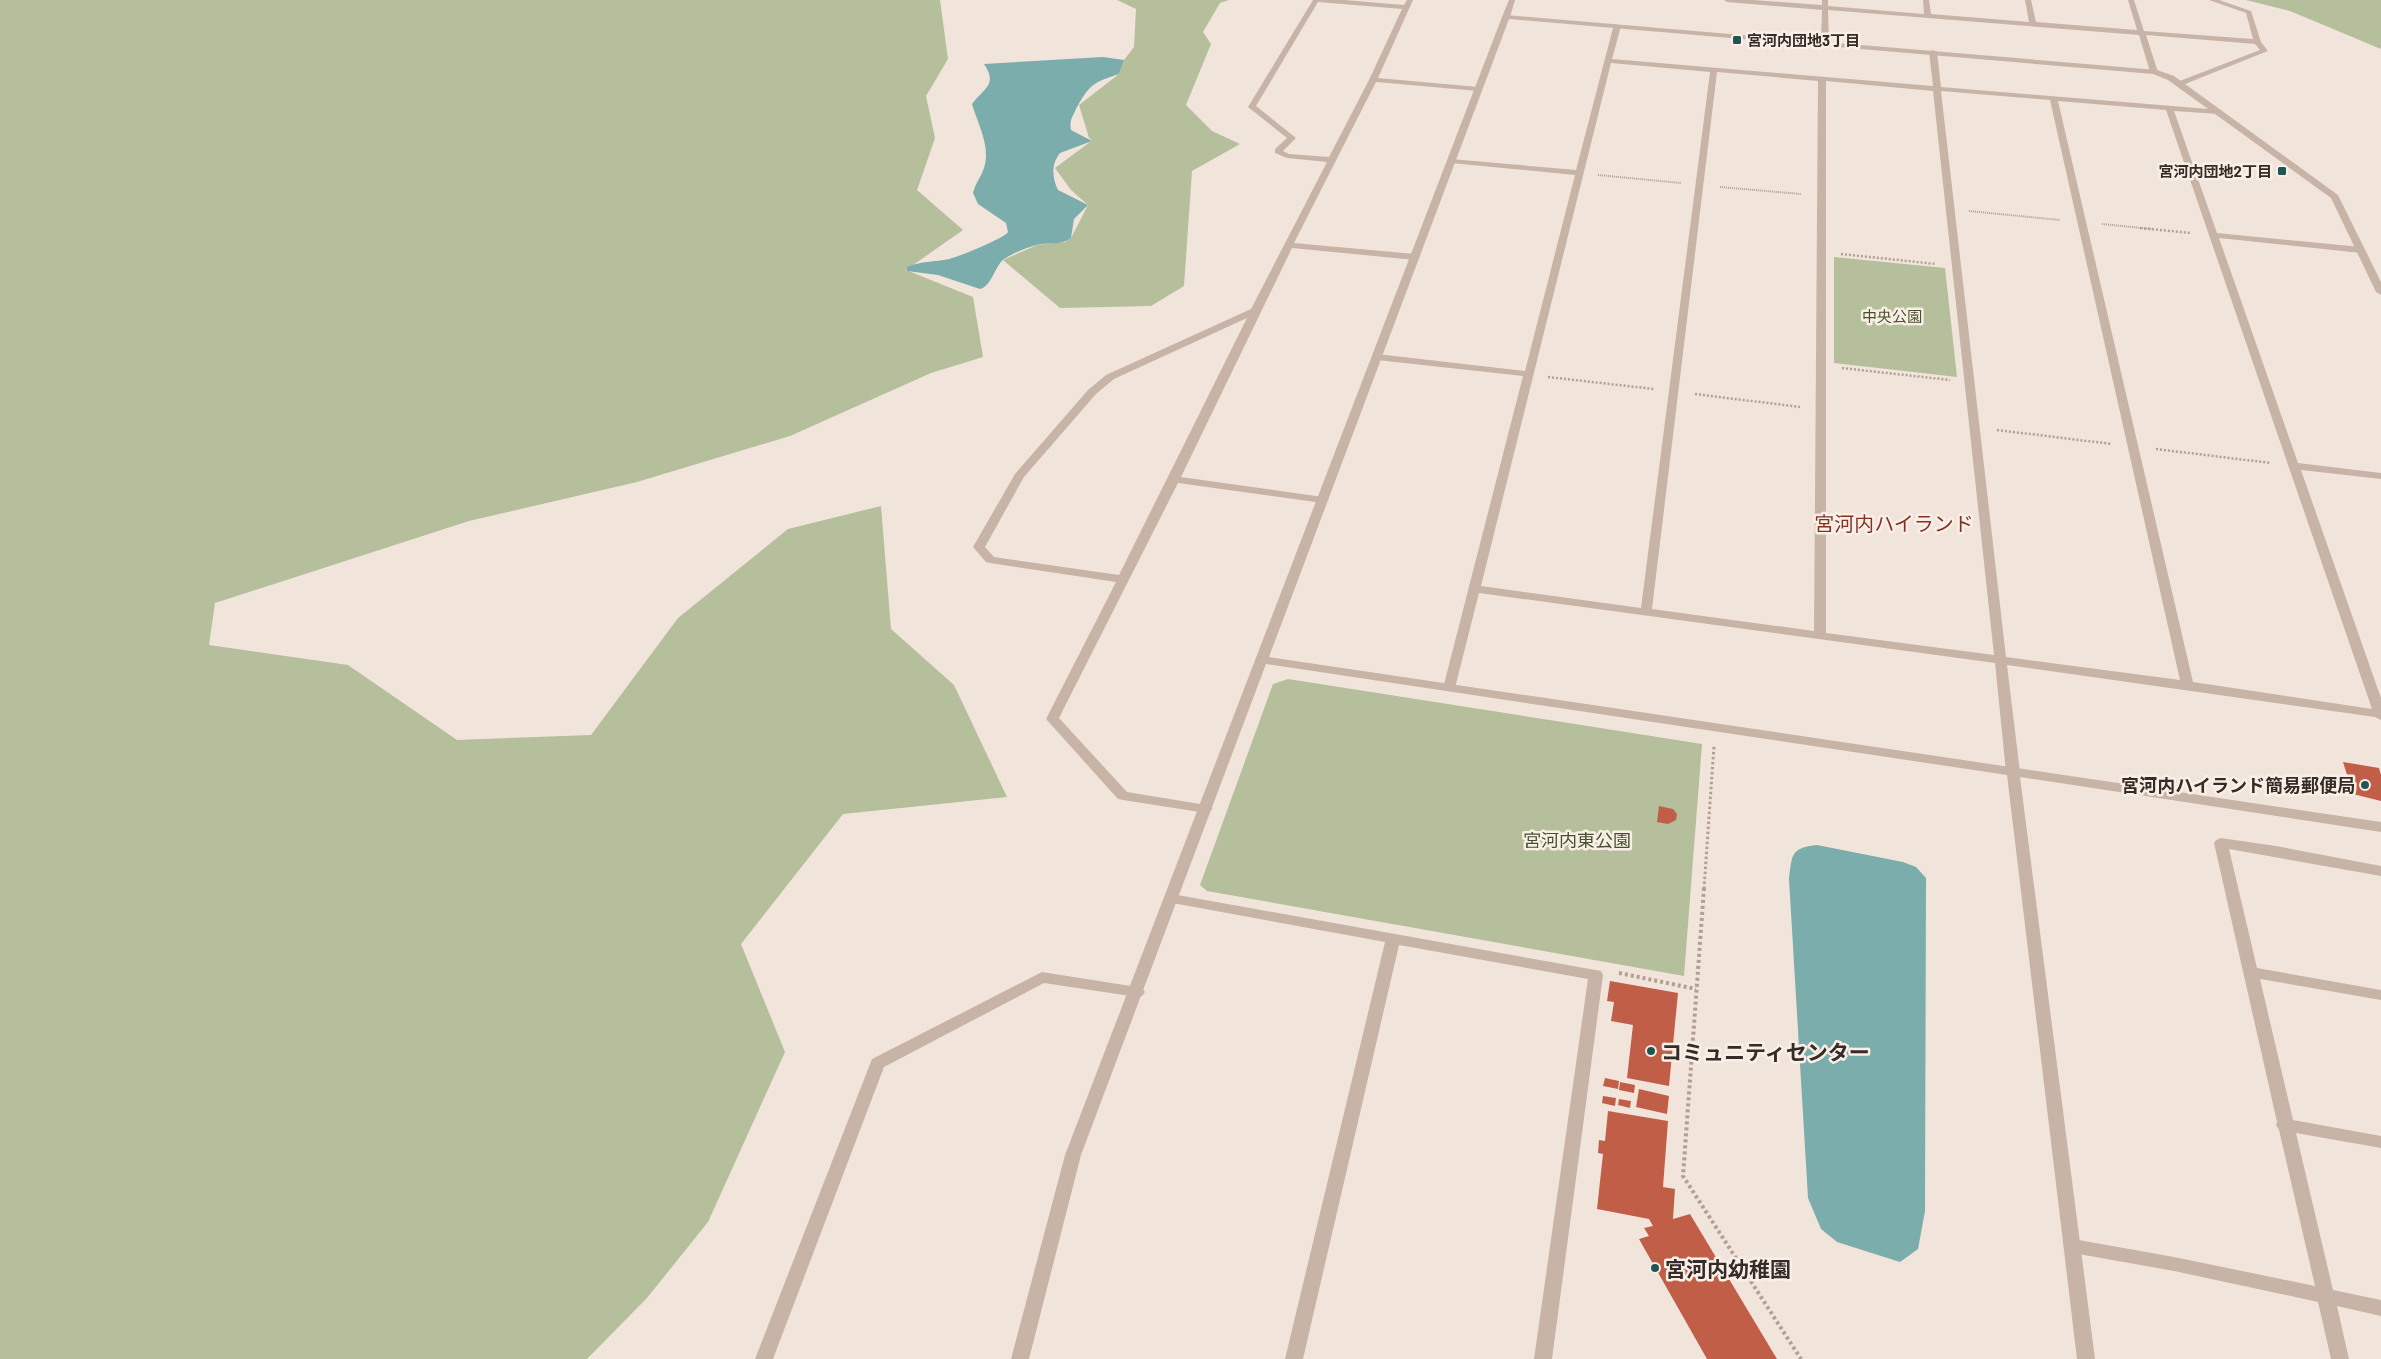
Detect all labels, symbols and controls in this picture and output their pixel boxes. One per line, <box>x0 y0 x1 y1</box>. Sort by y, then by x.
place label: 宮河内団地3丁目 <box>1747 31 1860 49</box>
marker: 宮河内団地3丁目 <box>1731 34 1743 46</box>
place label: 宮河内団地2丁目 <box>2159 162 2272 180</box>
marker: 宮河内団地2丁目 <box>2276 165 2288 177</box>
park label: 中央公園 <box>1862 307 1922 325</box>
district label: 宮河内ハイランド <box>1814 511 1974 535</box>
place label: 宮河内ハイランド簡易郵便局 <box>2121 774 2355 796</box>
marker: 宮河内ハイランド簡易郵便局 <box>2359 779 2371 791</box>
park label: 宮河内東公園 <box>1523 829 1631 851</box>
place label: コミュニティセンター <box>1661 1039 1870 1064</box>
marker: コミュニティセンター <box>1645 1045 1657 1057</box>
place label: 宮河内幼稚園 <box>1665 1256 1791 1281</box>
marker: 宮河内幼稚園 <box>1649 1262 1661 1274</box>

